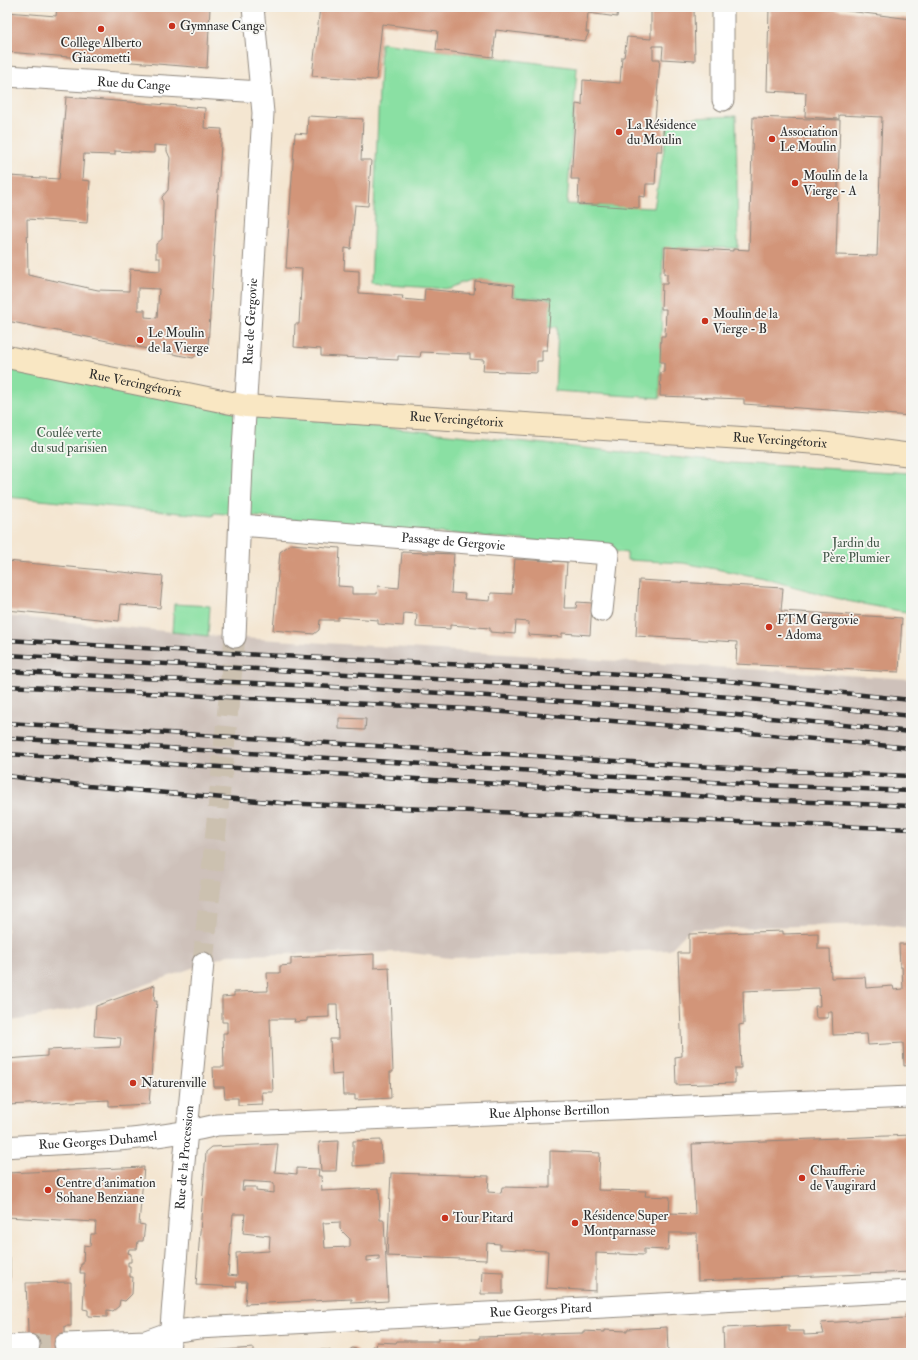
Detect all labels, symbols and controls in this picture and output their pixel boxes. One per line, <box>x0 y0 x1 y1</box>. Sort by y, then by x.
place label: Gymnase Cange <box>180 18 265 35</box>
marker: Gymnase Cange <box>167 21 177 31</box>
marker: Collège Alberto Giacometti <box>96 24 106 34</box>
place label: Collège Alberto Giacometti <box>61 35 141 66</box>
street label: Rue du Cange <box>97 74 171 94</box>
place label: La Résidence du Moulin <box>627 117 697 148</box>
place label: Association Le Moulin <box>779 124 838 155</box>
marker: La Résidence du Moulin <box>614 127 624 137</box>
marker: Association Le Moulin <box>767 134 777 144</box>
place label: Moulin de la Vierge - A <box>803 168 868 199</box>
marker: Moulin de la Vierge - A <box>790 178 800 188</box>
street label: Rue de Gergovie <box>240 277 261 365</box>
place label: Moulin de la Vierge - B <box>713 306 778 337</box>
marker: Moulin de la Vierge - B <box>700 316 710 326</box>
place label: Le Moulin de la Vierge <box>148 325 209 356</box>
marker: Le Moulin de la Vierge <box>135 335 145 345</box>
street label: Rue Vercingétorix <box>88 366 183 401</box>
street label: Rue Vercingétorix <box>409 409 504 431</box>
park label: Coulée verte du sud parisien <box>31 425 107 457</box>
street label: Rue Vercingétorix <box>732 429 828 452</box>
street label: Passage de Gergovie <box>401 530 507 554</box>
park label: Jardin du Père Plumier <box>822 535 890 566</box>
place label: FTM Gergovie - Adoma <box>777 612 859 643</box>
marker: FTM Gergovie - Adoma <box>764 622 774 632</box>
place label: Naturenville <box>141 1075 207 1091</box>
marker: Naturenville <box>128 1078 138 1088</box>
street label: Rue Alphonse Bertillon <box>489 1101 610 1122</box>
street label: Rue de la Procession <box>172 1104 197 1210</box>
street label: Rue Georges Duhamel <box>38 1128 159 1153</box>
place label: Chaufferie de Vaugirard <box>810 1163 877 1194</box>
marker: Chaufferie de Vaugirard <box>797 1173 807 1183</box>
place label: Centre d'animation Sohane Benziane <box>56 1175 156 1206</box>
marker: Centre d'animation Sohane Benziane <box>43 1185 53 1195</box>
place label: Résidence Super Montparnasse <box>583 1208 668 1240</box>
place label: Tour Pitard <box>453 1210 514 1226</box>
marker: Tour Pitard <box>440 1213 450 1223</box>
marker: Résidence Super Montparnasse <box>570 1218 580 1228</box>
street label: Rue Georges Pitard <box>489 1300 593 1321</box>

